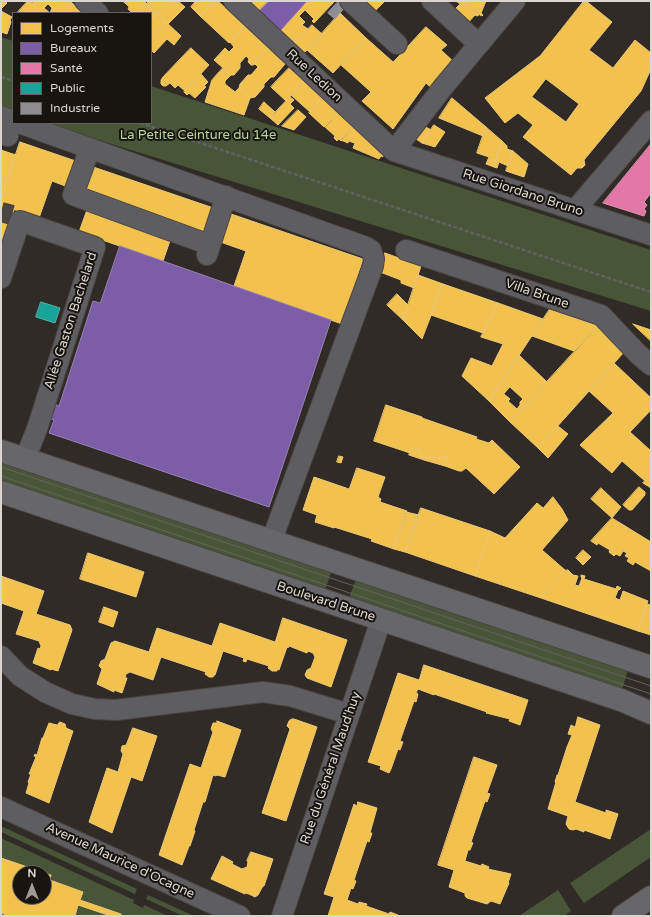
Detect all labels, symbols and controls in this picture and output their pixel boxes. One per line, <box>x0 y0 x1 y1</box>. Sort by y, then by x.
legend <box>12 12 152 124</box>
text: Logements <box>50 21 114 35</box>
text: Bureaux <box>50 41 97 55</box>
street label: Rue Ledion <box>283 46 345 106</box>
text: Santé <box>50 61 83 75</box>
text: Public <box>50 81 85 95</box>
text: Industrie <box>50 101 100 115</box>
park label: La Petite Ceinture du 14e <box>120 128 276 144</box>
street label: Rue Giordano Bruno <box>461 166 585 220</box>
street label: Allée Gaston Bachelard <box>41 250 101 392</box>
street label: Villa Brune <box>503 276 571 312</box>
street label: Boulevard Brune <box>275 579 377 625</box>
street label: Rue du Général Maud'huy <box>298 690 364 846</box>
street label: Avenue Maurice d'Ocagne <box>43 820 197 902</box>
north arrow <box>12 865 52 905</box>
text: N <box>28 867 36 880</box>

